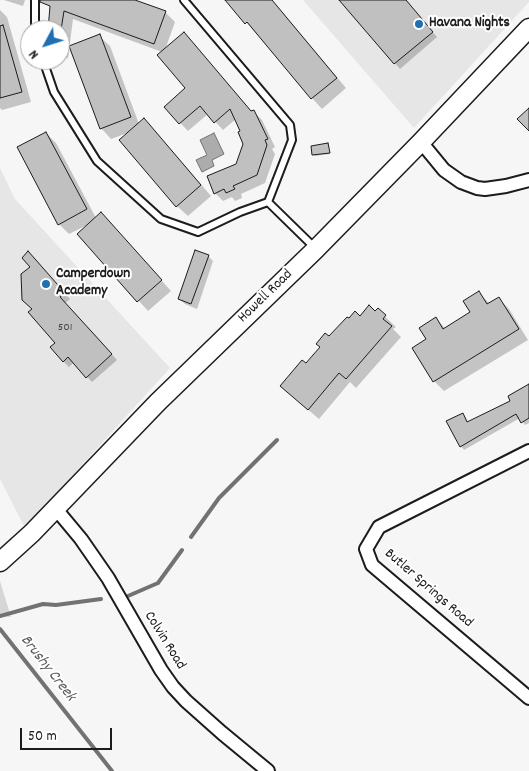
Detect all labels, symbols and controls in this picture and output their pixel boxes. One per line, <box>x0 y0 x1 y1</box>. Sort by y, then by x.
place label: Havana Nights <box>429 15 510 33</box>
marker: Havana Nights <box>413 18 425 30</box>
north arrow <box>20 20 70 70</box>
text: N <box>24 45 44 63</box>
place label: Camperdown Academy <box>56 266 130 301</box>
street label: Howell Road <box>235 266 297 328</box>
marker: Camperdown Academy <box>40 278 52 290</box>
house number: 501 <box>58 321 72 335</box>
street label: Butler Springs Road <box>380 546 476 632</box>
street label: Colvin Road <box>139 609 189 673</box>
water label: Brushy Creek <box>15 632 79 706</box>
scale bar <box>22 718 115 750</box>
text: 50 m <box>28 726 57 748</box>

